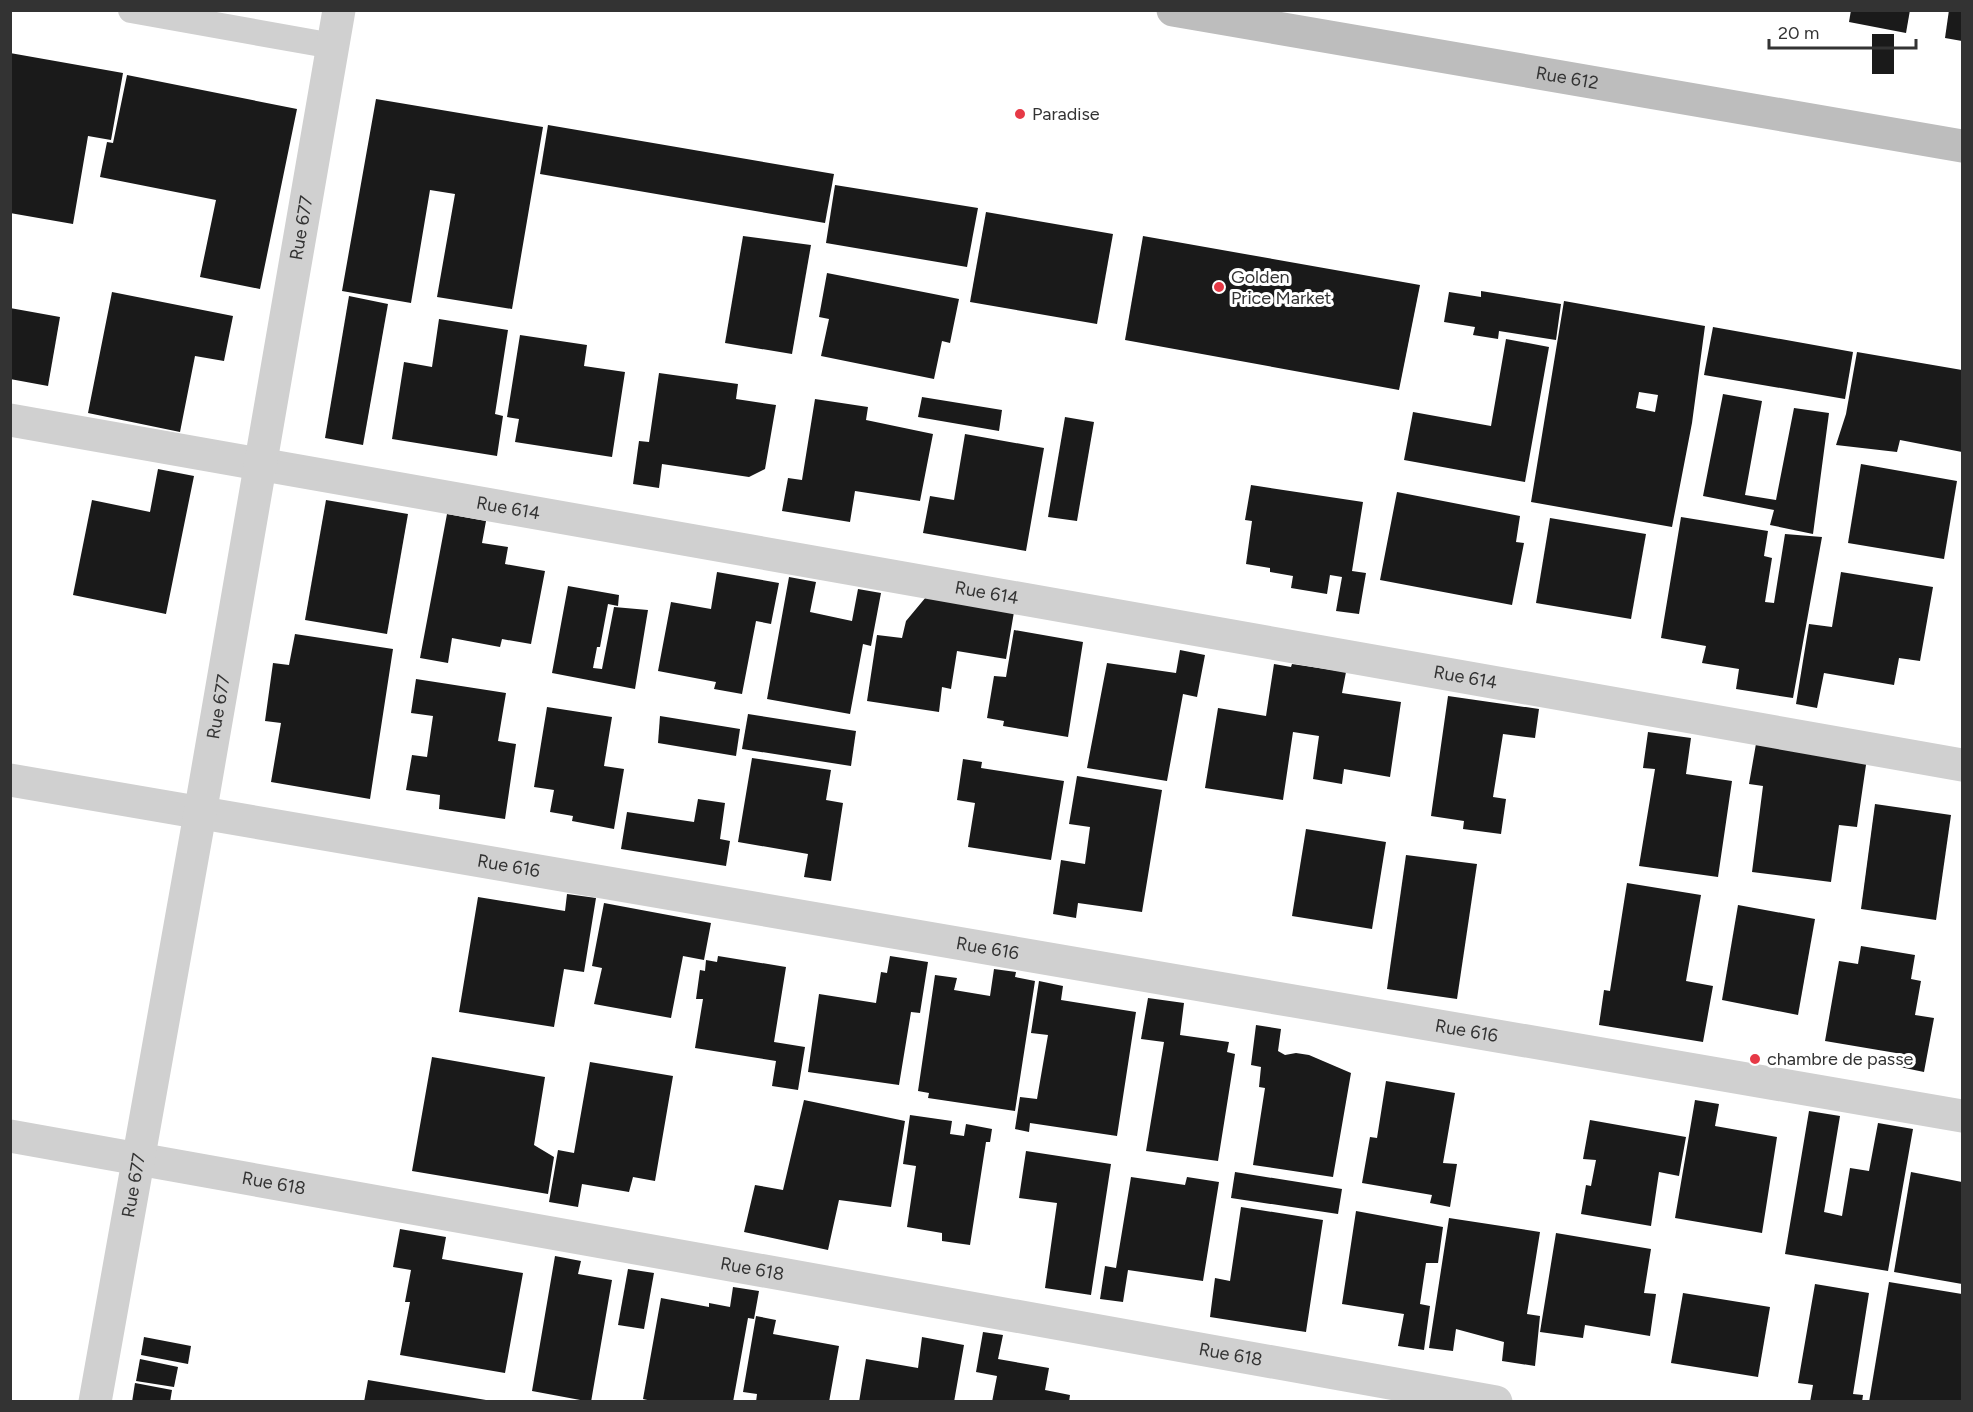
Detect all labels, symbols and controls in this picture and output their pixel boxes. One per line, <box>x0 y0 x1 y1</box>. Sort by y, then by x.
scale bar <box>1769 12 1916 50</box>
text: 20 m <box>1778 22 1819 44</box>
street label: Rue 612 <box>1534 62 1600 94</box>
place label: Paradise <box>1032 103 1100 125</box>
marker: Paradise <box>1013 107 1027 121</box>
street label: Rue 677 <box>285 194 318 262</box>
place label: Golden Price Market <box>1231 266 1331 309</box>
marker: Golden Price Market <box>1212 280 1226 294</box>
street label: Rue 614 <box>475 492 542 525</box>
street label: Rue 614 <box>953 576 1021 609</box>
street label: Rue 614 <box>1432 661 1499 694</box>
street label: Rue 677 <box>202 673 235 741</box>
street label: Rue 616 <box>476 850 542 882</box>
street label: Rue 616 <box>954 932 1021 965</box>
street label: Rue 616 <box>1433 1015 1500 1047</box>
place label: chambre de passe <box>1767 1048 1914 1070</box>
marker: chambre de passe <box>1748 1052 1762 1066</box>
street label: Rue 677 <box>117 1151 150 1219</box>
street label: Rue 618 <box>240 1167 307 1200</box>
street label: Rue 618 <box>719 1252 786 1285</box>
street label: Rue 618 <box>1197 1338 1264 1371</box>

